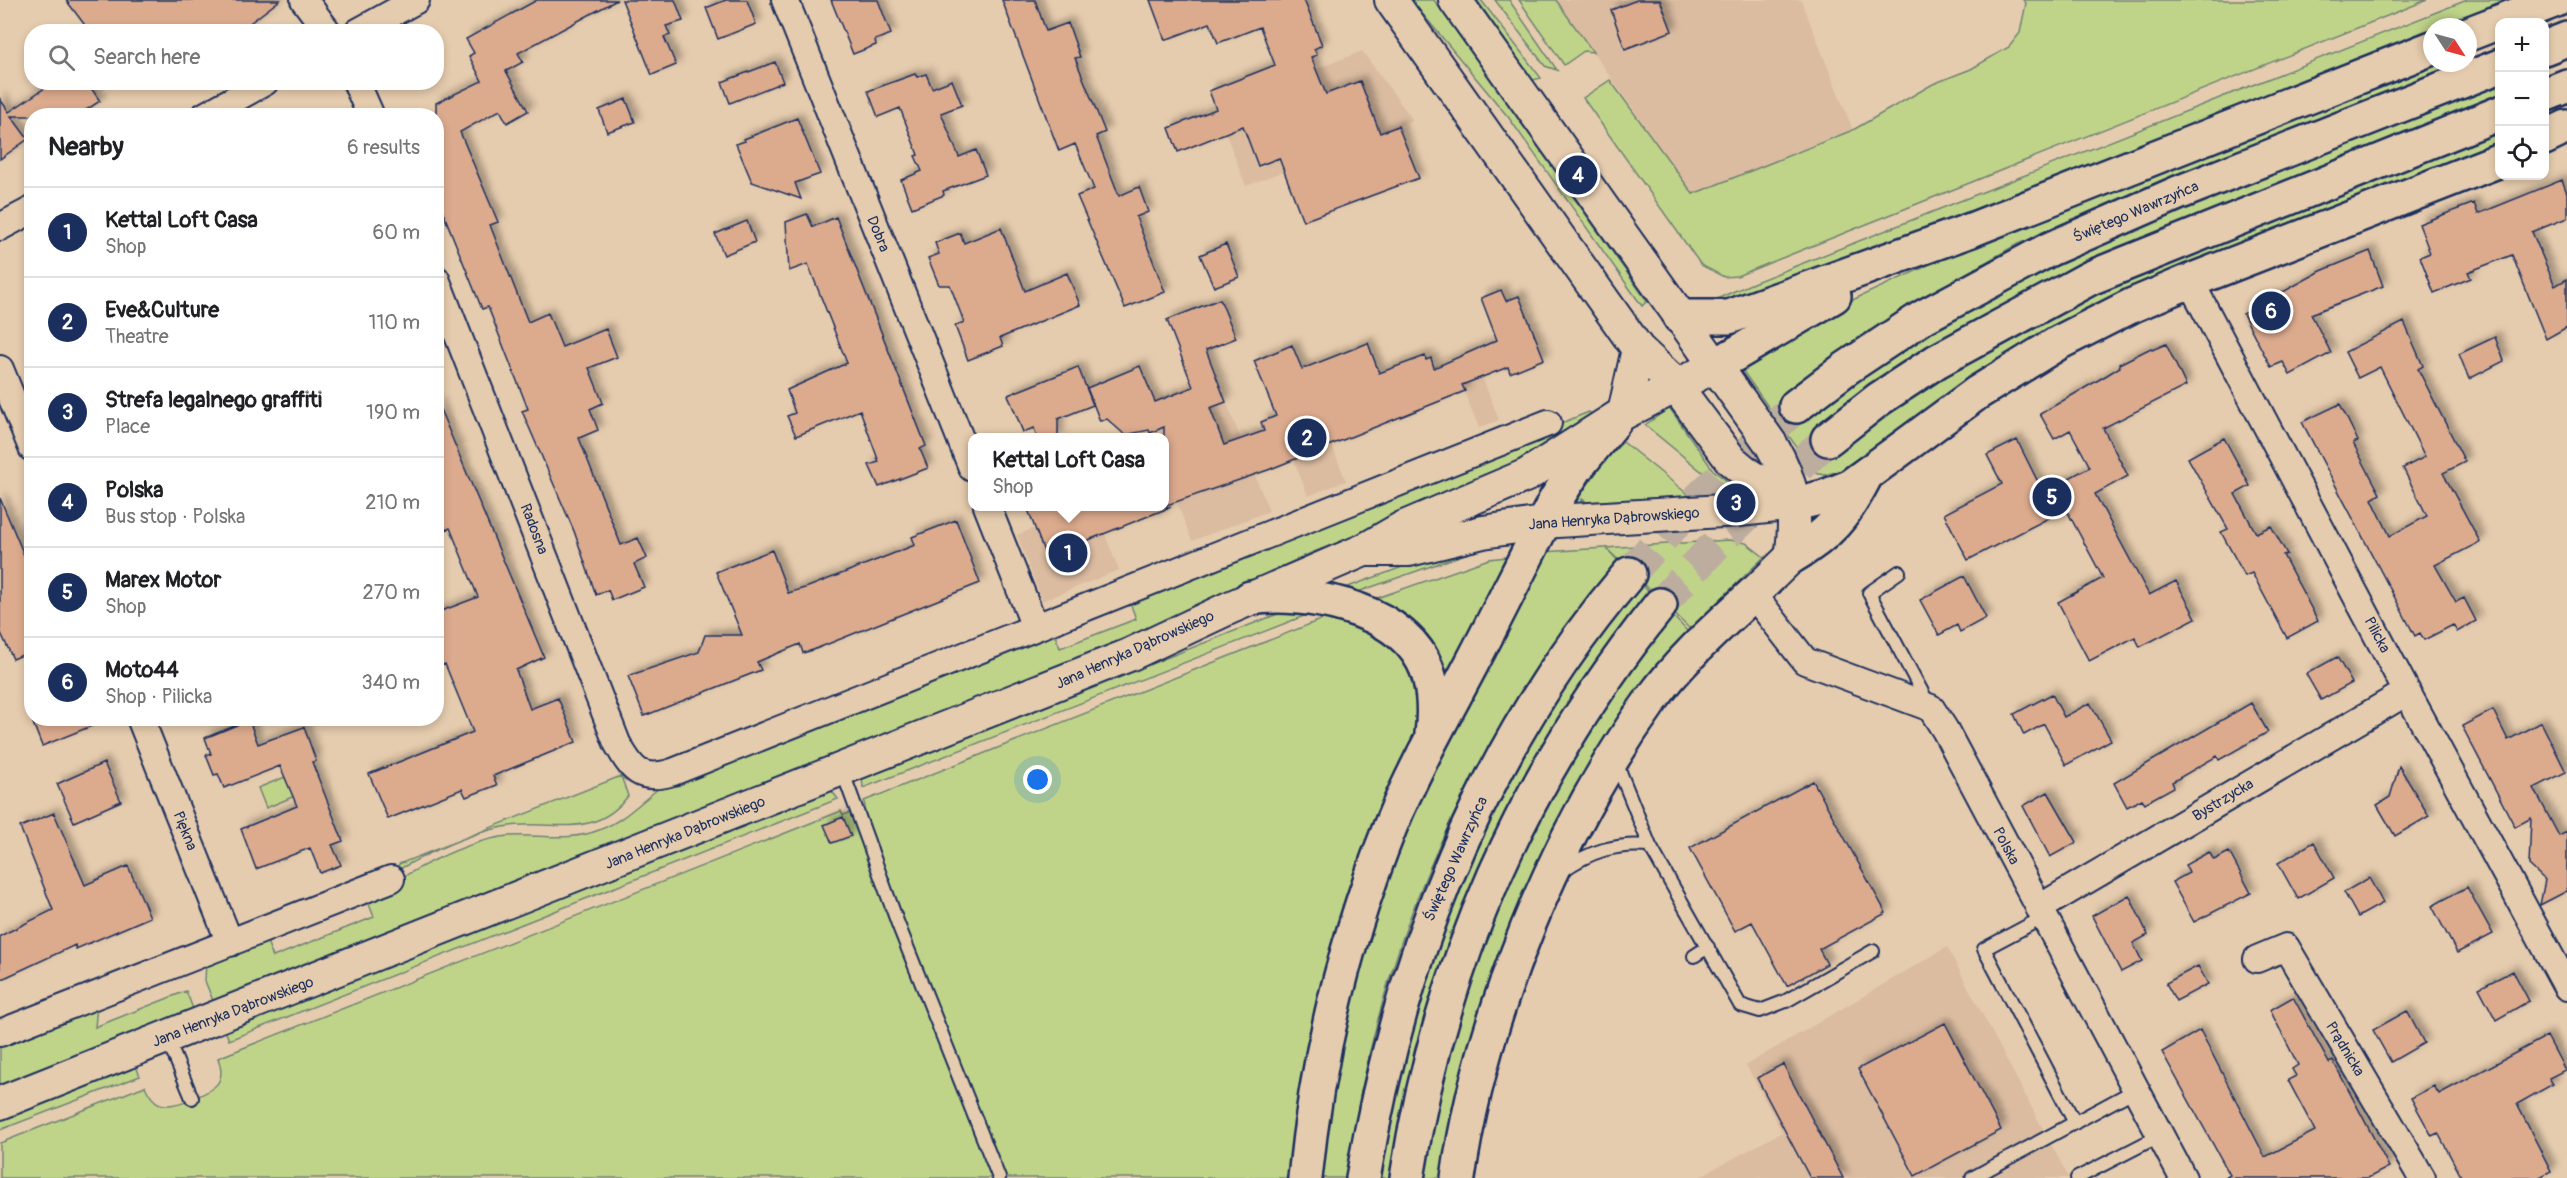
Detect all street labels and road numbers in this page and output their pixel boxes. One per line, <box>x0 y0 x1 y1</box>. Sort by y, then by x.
street label: Świętego Wawrzyńca <box>2070 177 2202 247</box>
street label: Dobra <box>862 213 894 255</box>
street label: Radosna <box>516 501 552 557</box>
street label: Jana Henryka Dąbrowskiego <box>1528 504 1700 534</box>
street label: Jana Henryka Dąbrowskiego <box>1053 606 1217 694</box>
street label: Pilicka <box>2360 614 2394 656</box>
street label: Bystrzycka <box>2189 774 2257 826</box>
street label: Jana Henryka Dąbrowskiego <box>602 792 768 874</box>
street label: Świętego Wawrzyńca <box>1420 794 1492 924</box>
street label: Piękna <box>169 809 201 853</box>
street label: Polska <box>1988 824 2024 868</box>
street label: Jana Henryka Dąbrowskiego <box>150 972 316 1052</box>
street label: Prądnicka <box>2321 1018 2369 1080</box>

